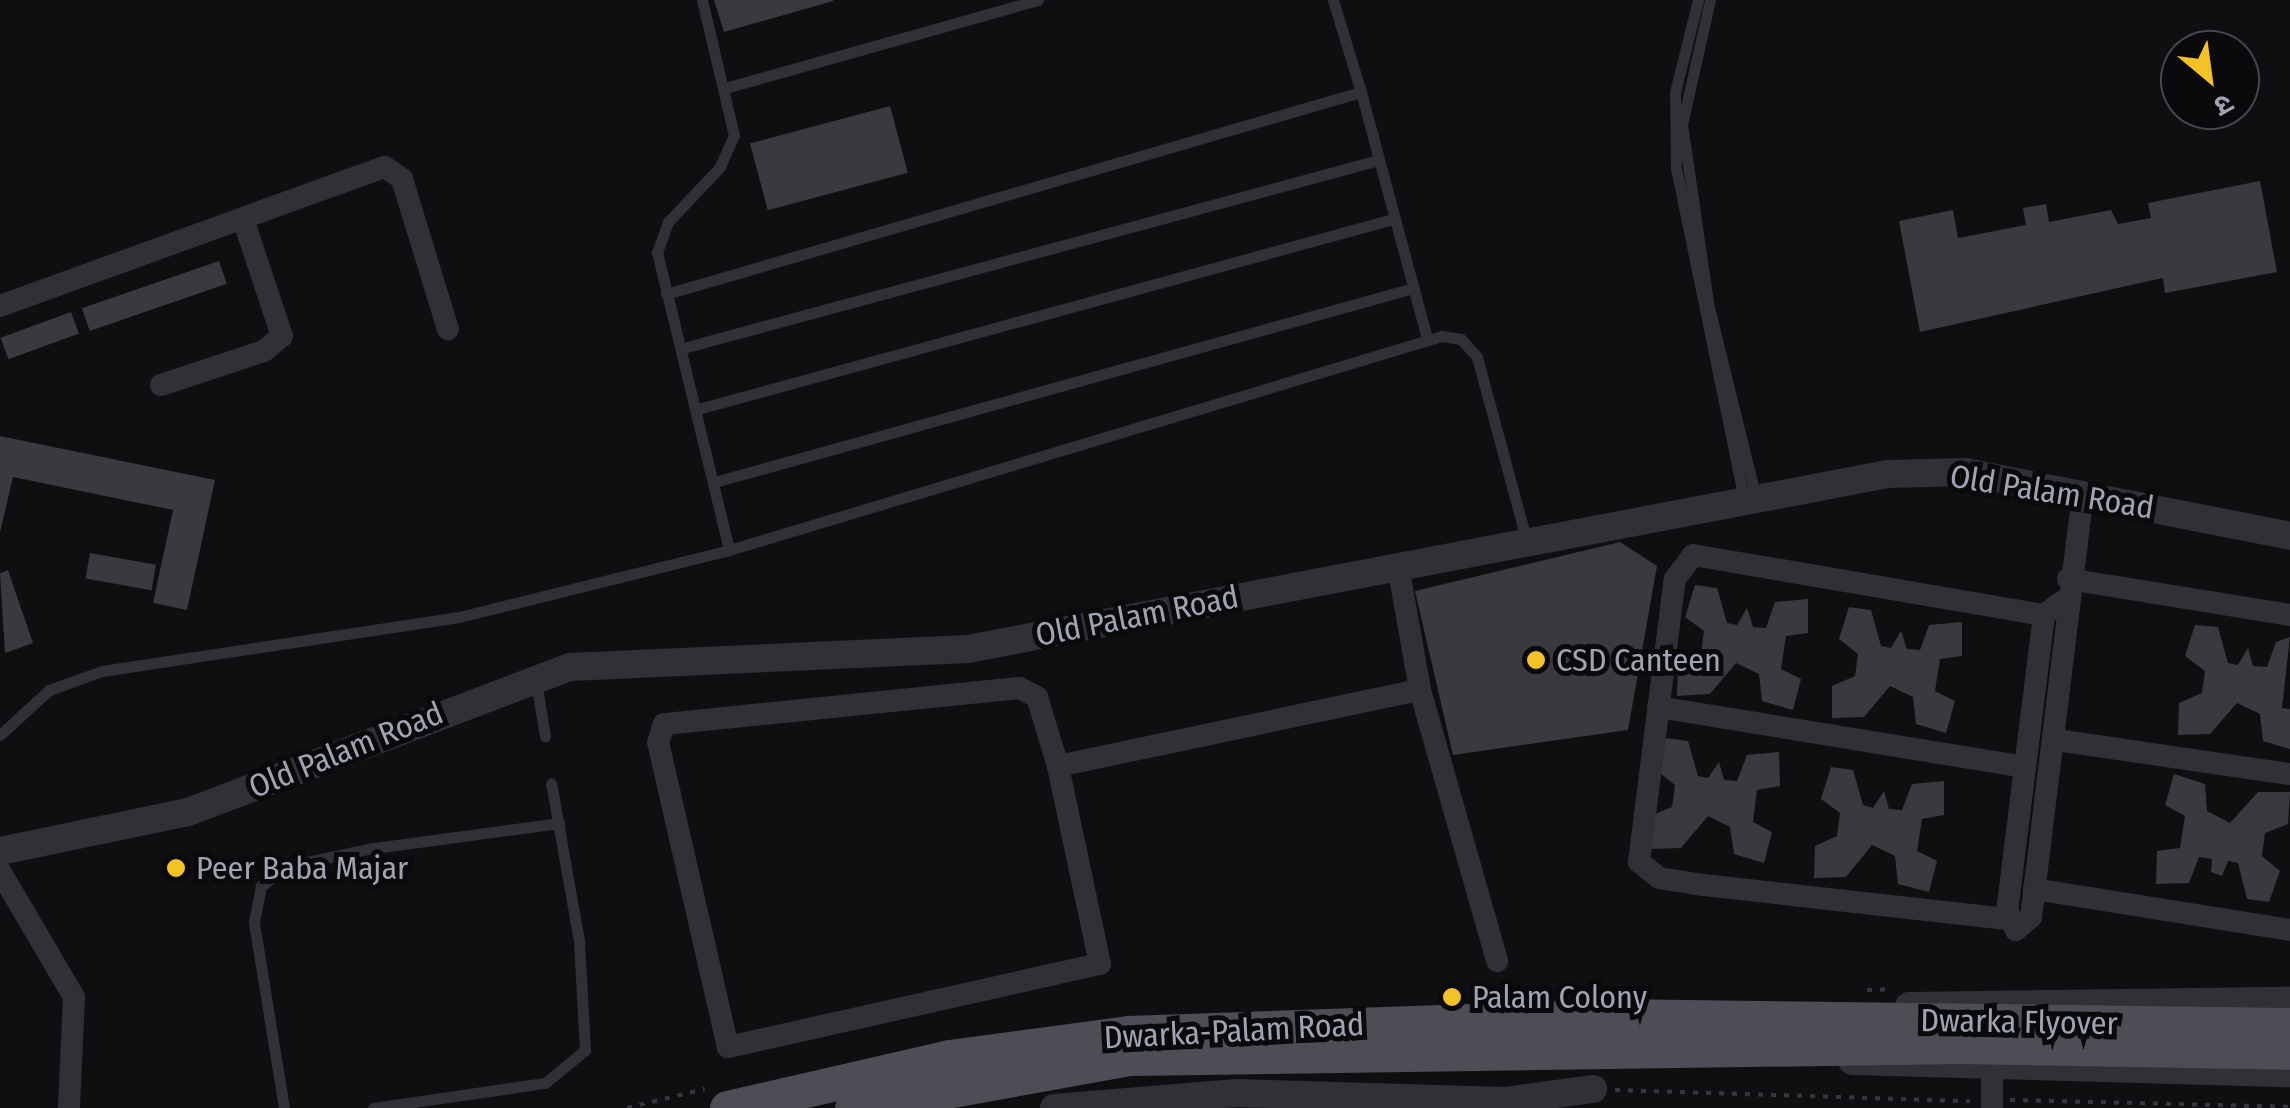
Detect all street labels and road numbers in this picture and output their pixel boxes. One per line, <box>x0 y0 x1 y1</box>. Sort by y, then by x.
street label: Old Palam Road <box>1947 457 2157 527</box>
street label: Old Palam Road <box>1032 578 1242 654</box>
street label: Old Palam Road <box>243 694 449 806</box>
street label: Dwarka Flyover <box>1920 1001 2118 1043</box>
street label: Dwarka-Palam Road <box>1103 1005 1365 1057</box>

